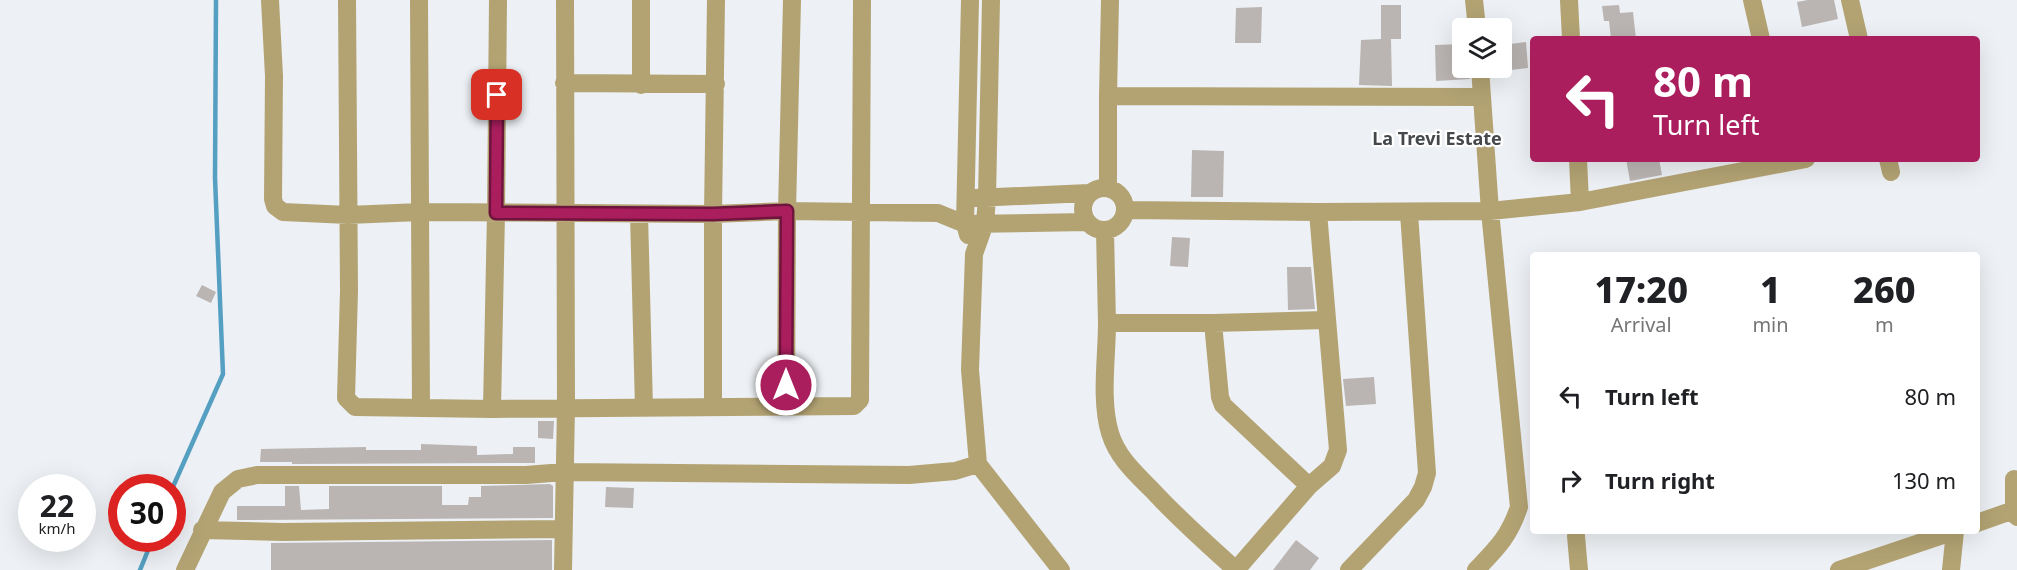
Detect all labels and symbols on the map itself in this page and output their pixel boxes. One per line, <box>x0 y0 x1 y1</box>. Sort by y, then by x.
pin <box>471 69 522 120</box>
district label: La Trevi Estate <box>1372 126 1502 150</box>
position arrow <box>754 353 818 417</box>
speed limit sign: 30 <box>108 474 186 552</box>

